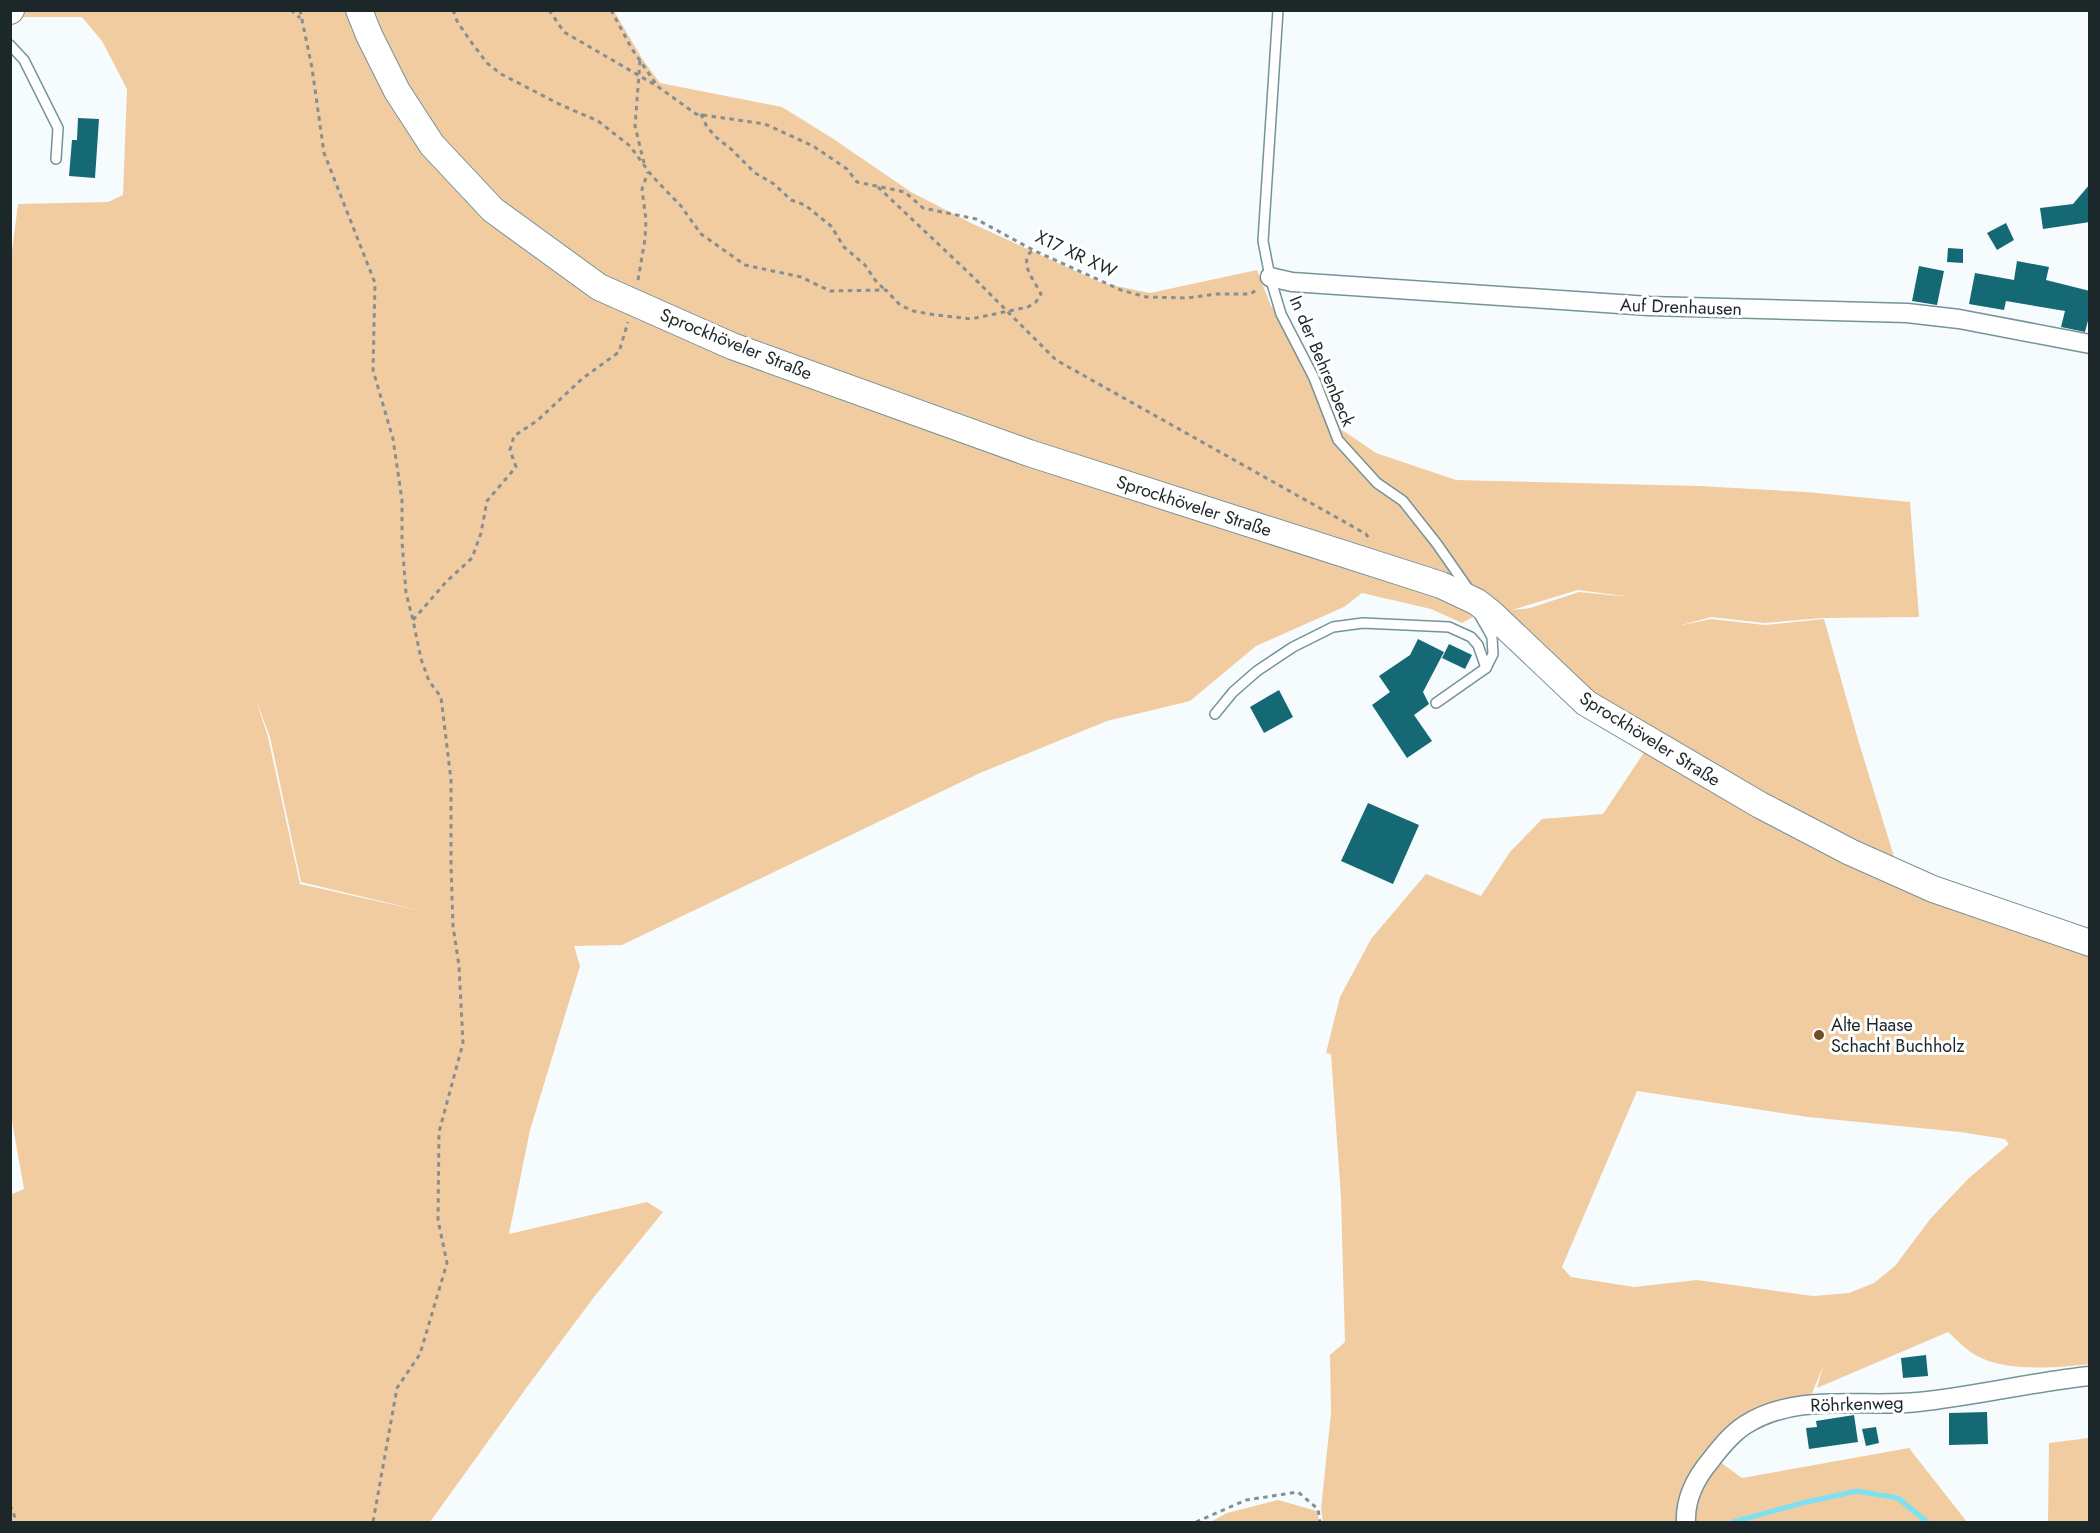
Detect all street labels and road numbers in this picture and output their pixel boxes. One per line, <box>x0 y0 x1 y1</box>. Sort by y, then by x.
street label: X17 XR XW <box>1031 224 1121 284</box>
street label: In der Behrenbeck <box>1283 292 1361 430</box>
street label: Auf Drenhausen <box>1620 292 1742 322</box>
street label: Sprockhöveler Straße <box>656 302 816 386</box>
street label: Sprockhöveler Straße <box>1113 469 1275 543</box>
street label: Sprockhöveler Straße <box>1575 685 1725 793</box>
street label: Röhrkenweg <box>1810 1389 1904 1419</box>

